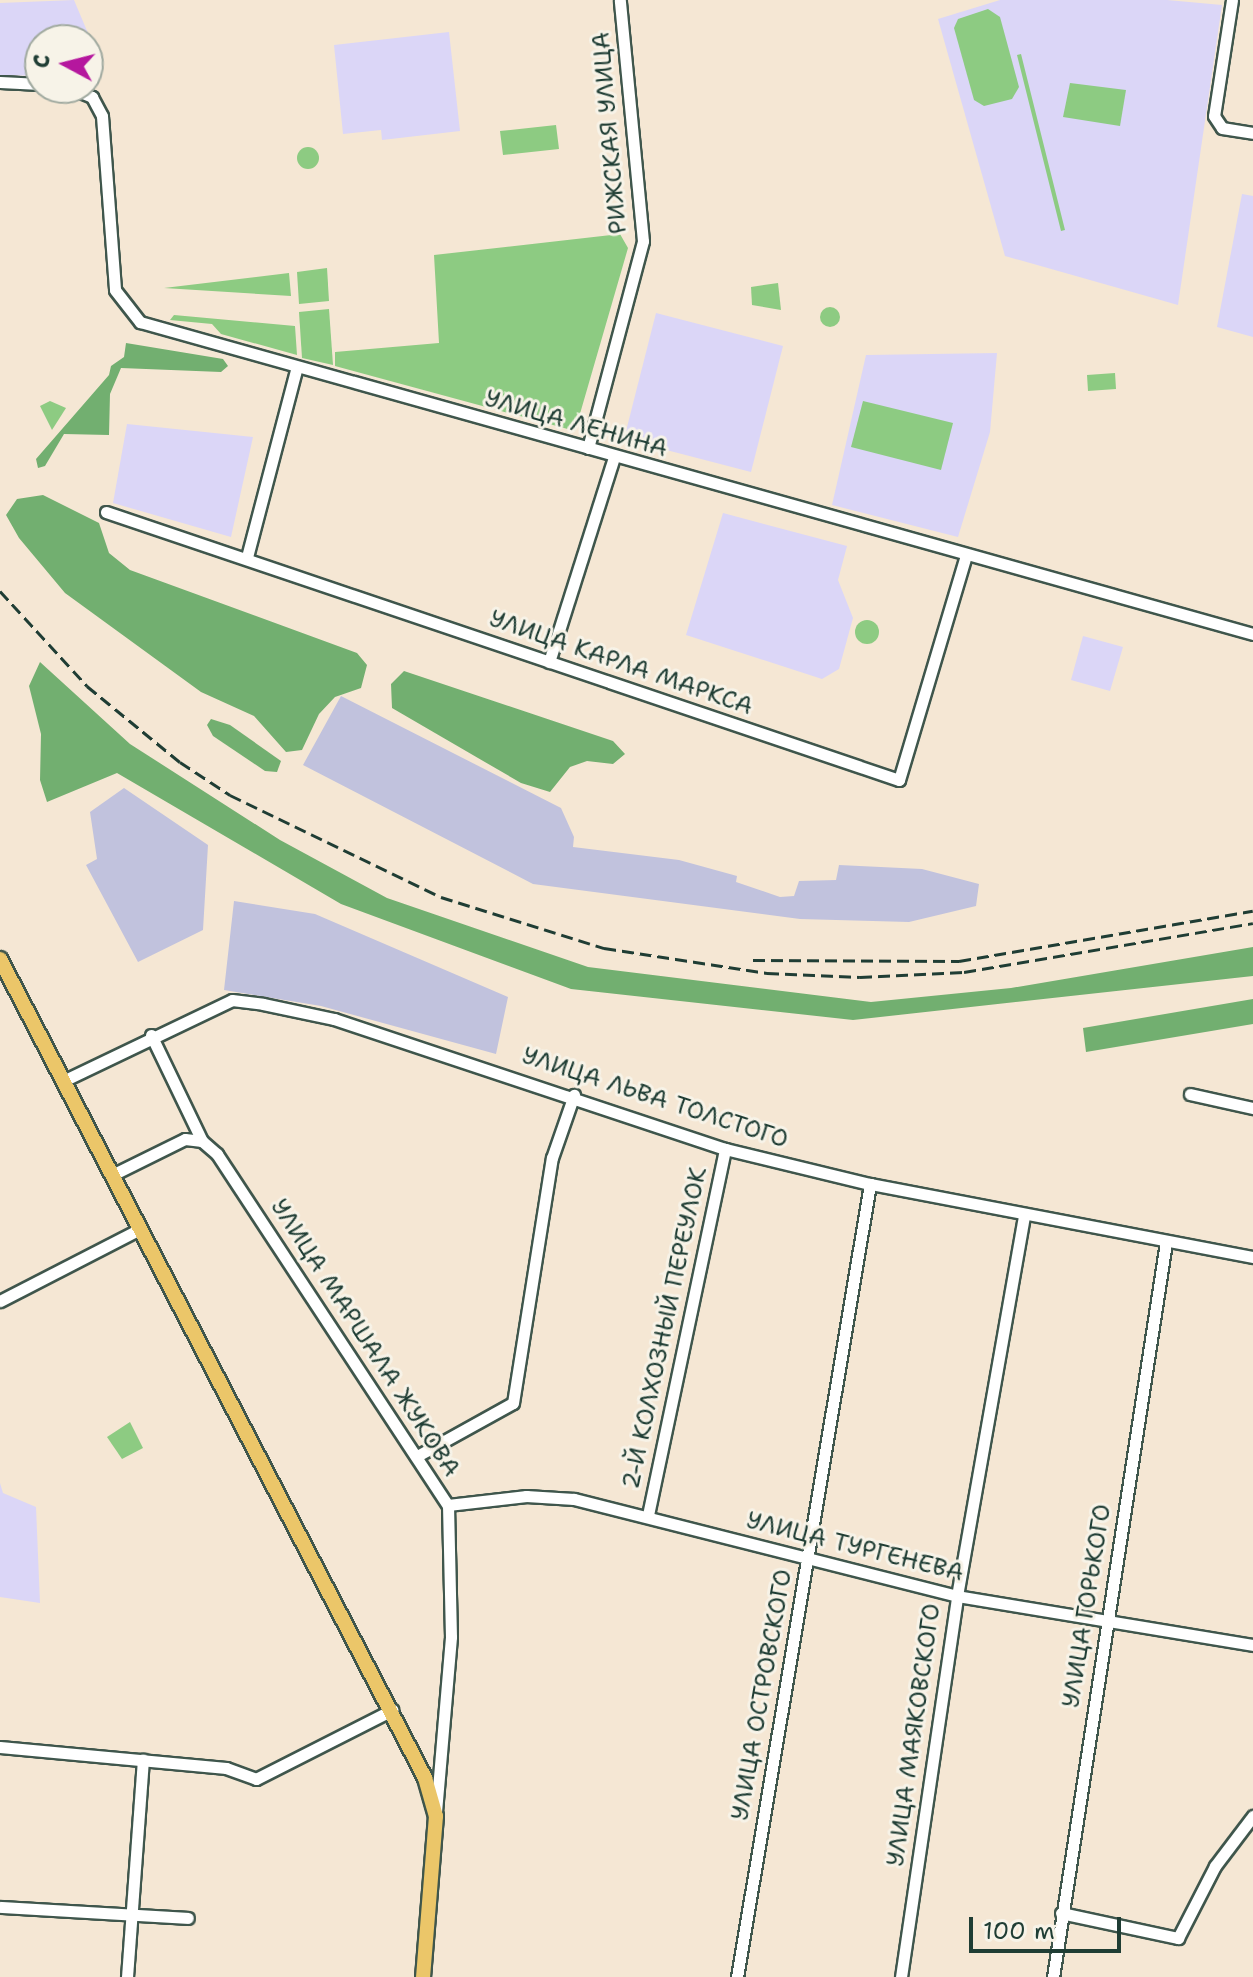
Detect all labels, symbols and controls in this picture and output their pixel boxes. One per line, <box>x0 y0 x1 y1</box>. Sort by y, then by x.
north arrow <box>24 24 104 104</box>
street label: РИЖСКАЯ УЛИЦА <box>587 31 633 235</box>
text: С <box>26 53 57 70</box>
street label: УЛИЦА ЛЕНИНА <box>481 384 671 464</box>
street label: УЛИЦА КАРЛА МАРКСА <box>485 604 757 722</box>
street label: УЛИЦА ЛЬВА ТОЛСТОГО <box>518 1041 792 1155</box>
street label: 2-Й КОЛХОЗНЫЙ ПЕРЕУЛОК <box>617 1164 713 1492</box>
street label: УЛИЦА МАРШАЛА ЖУКОВА <box>264 1194 466 1482</box>
street label: УЛИЦА ГОРЬКОГО <box>1057 1502 1117 1710</box>
street label: УЛИЦА ТУРГЕНЕВА <box>743 1506 967 1588</box>
street label: УЛИЦА ОСТРОВСКОГО <box>726 1567 798 1823</box>
street label: УЛИЦА МАЯКОВСКОГО <box>881 1602 947 1868</box>
scale bar <box>973 1901 1125 1951</box>
text: 100 m <box>983 1915 1055 1947</box>

